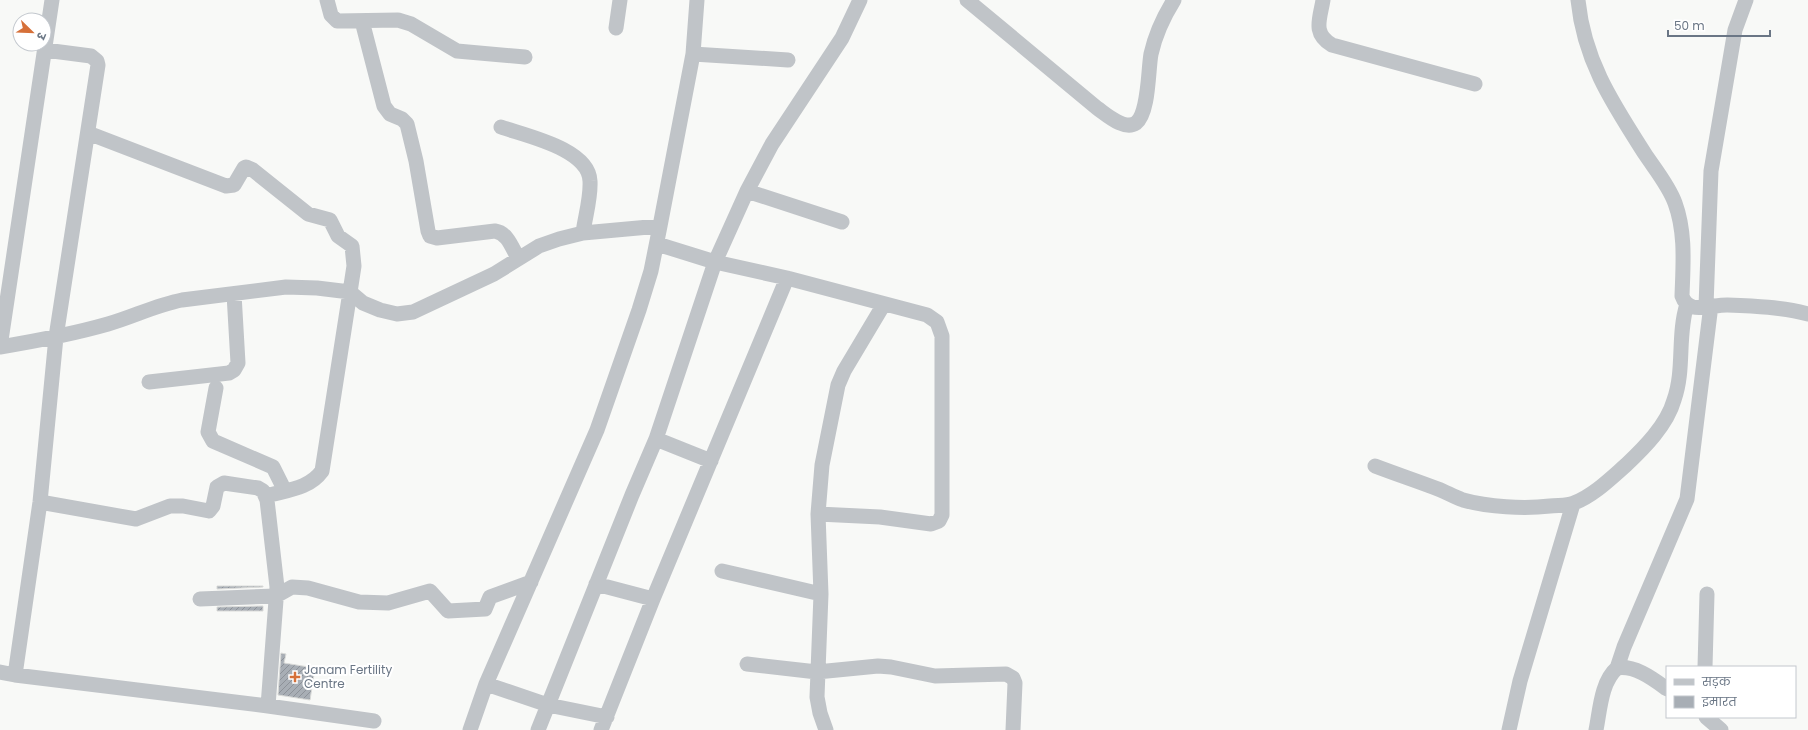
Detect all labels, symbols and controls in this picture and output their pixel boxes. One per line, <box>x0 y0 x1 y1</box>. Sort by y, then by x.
north arrow <box>12 12 52 52</box>
scale bar <box>1668 12 1770 38</box>
text: 50 m <box>1674 17 1705 34</box>
text: उ <box>32 29 50 43</box>
place label: Janam Fertility Centre <box>304 661 392 692</box>
legend <box>1666 666 1796 718</box>
marker: Janam Fertility Centre <box>289 671 301 683</box>
text: सड़क <box>1701 673 1732 690</box>
text: इमारत <box>1701 693 1737 710</box>

